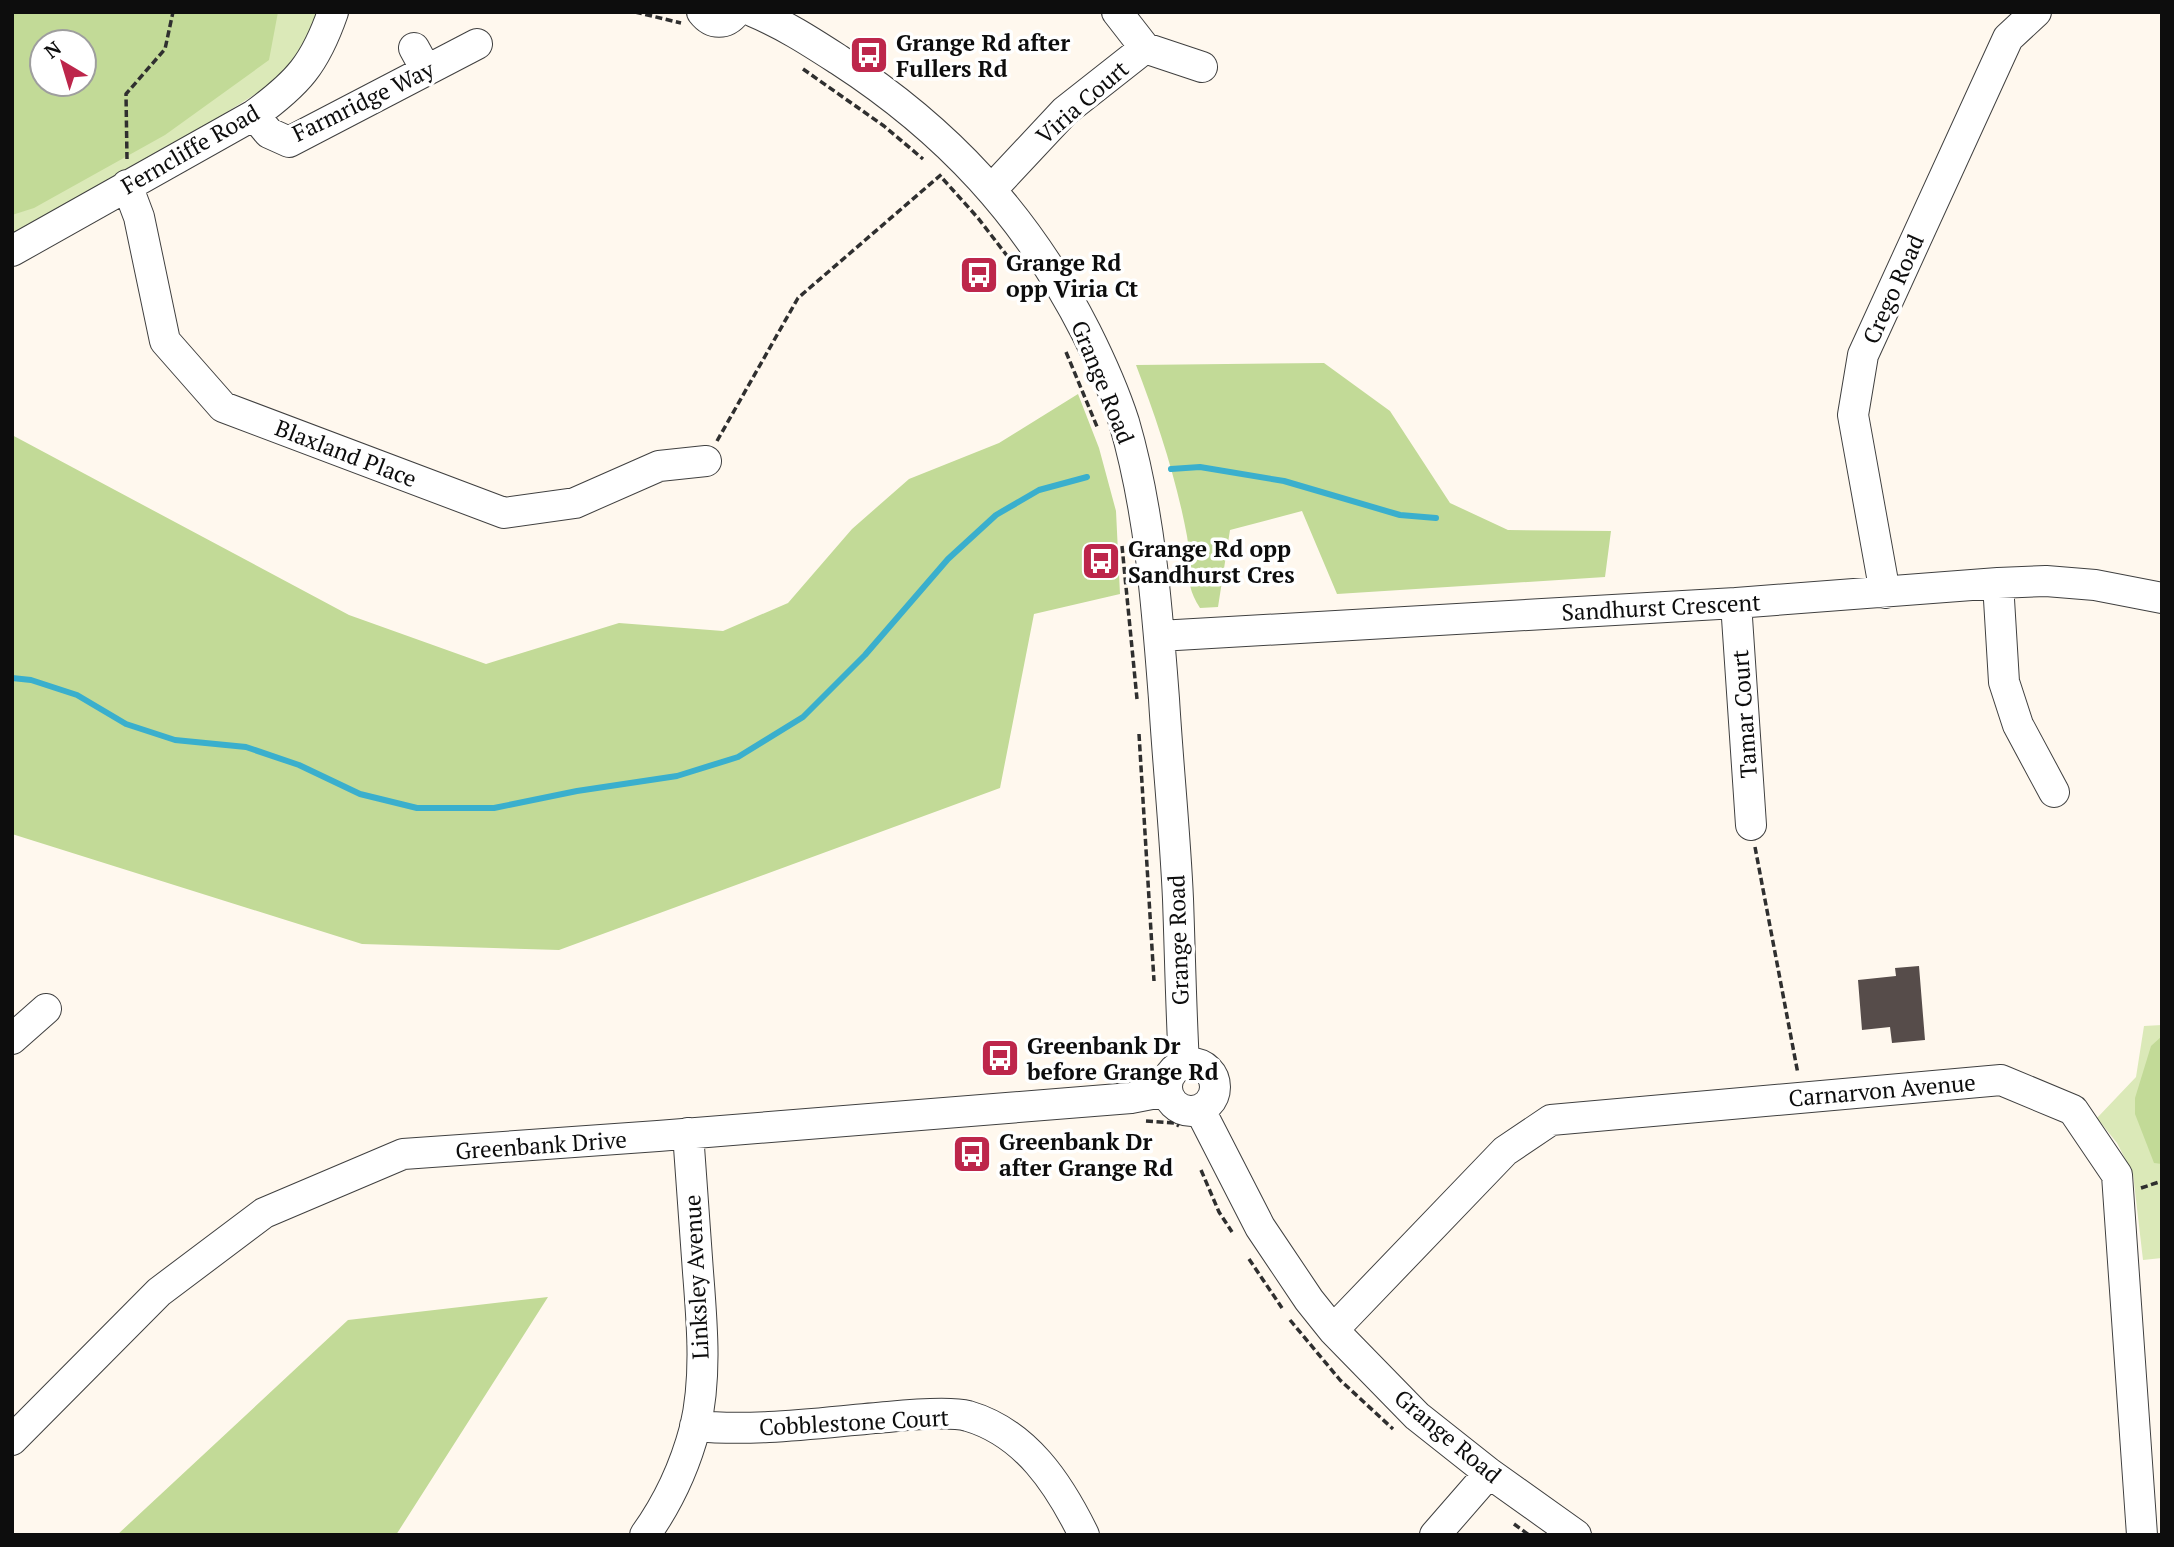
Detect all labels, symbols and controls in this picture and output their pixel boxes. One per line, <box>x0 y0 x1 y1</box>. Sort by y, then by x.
place label: Grange Rd after Fullers Rd <box>896 27 1070 84</box>
north arrow <box>28 28 98 98</box>
bus stop icon: Grange Rd after Fullers Rd <box>848 34 890 76</box>
text: N <box>39 35 66 63</box>
street label: Farmridge Way <box>287 53 439 149</box>
street label: Viria Court <box>1029 53 1135 151</box>
street label: Ferncliffe Road <box>115 97 265 201</box>
street label: Crego Road <box>1855 229 1931 349</box>
place label: Grange Rd opp Viria Ct <box>1006 247 1138 304</box>
bus stop icon: Grange Rd opp Viria Ct <box>958 254 1000 296</box>
street label: Grange Road <box>1064 316 1142 449</box>
street label: Blaxland Place <box>271 412 421 494</box>
place label: Grange Rd opp Sandhurst Cres <box>1128 533 1295 590</box>
bus stop icon: Grange Rd opp Sandhurst Cres <box>1080 540 1122 582</box>
street label: Sandhurst Crescent <box>1561 586 1762 628</box>
street label: Tamar Court <box>1724 648 1764 779</box>
street label: Grange Road <box>1160 874 1196 1006</box>
place label: Greenbank Dr before Grange Rd <box>1026 1030 1219 1087</box>
bus stop icon: Greenbank Dr before Grange Rd <box>979 1037 1021 1079</box>
street label: Carnarvon Avenue <box>1787 1066 1977 1114</box>
street label: Greenbank Drive <box>454 1124 628 1166</box>
place label: Greenbank Dr after Grange Rd <box>999 1126 1173 1183</box>
bus stop icon: Greenbank Dr after Grange Rd <box>951 1133 993 1175</box>
street label: Linksley Avenue <box>676 1194 716 1360</box>
street label: Grange Road <box>1388 1382 1508 1490</box>
street label: Cobblestone Court <box>758 1402 950 1442</box>

